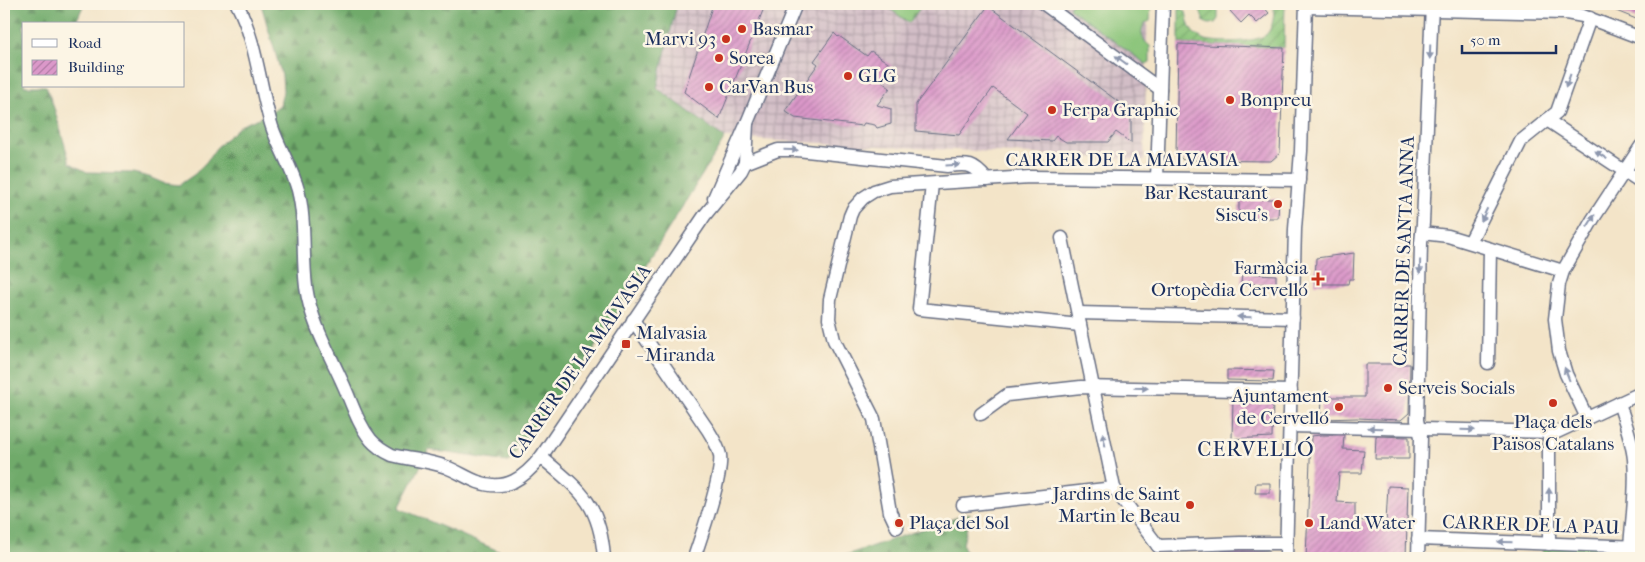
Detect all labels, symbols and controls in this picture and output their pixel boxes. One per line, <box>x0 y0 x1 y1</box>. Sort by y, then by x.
place label: Basmar <box>752 18 814 40</box>
legend <box>22 22 185 88</box>
scale bar <box>1462 22 1556 54</box>
marker: Basmar <box>736 23 748 35</box>
place label: Marvi 93 <box>645 28 716 50</box>
text: 50 m <box>1470 31 1501 49</box>
marker: Marvi 93 <box>720 33 732 45</box>
text: Road <box>68 34 102 52</box>
one-way arrow <box>1425 45 1433 61</box>
place label: Sorea <box>729 47 775 69</box>
marker: Sorea <box>713 52 725 64</box>
one-way arrow <box>1114 55 1128 65</box>
text: Building <box>68 58 125 76</box>
place label: GLG <box>858 65 896 87</box>
marker: GLG <box>842 70 854 82</box>
one-way arrow <box>1564 73 1571 88</box>
place label: CarVan Bus <box>719 76 813 98</box>
marker: CarVan Bus <box>703 81 715 93</box>
place label: Bonpreu <box>1240 89 1311 111</box>
marker: Bonpreu <box>1224 94 1236 106</box>
place label: Ferpa Graphic <box>1062 99 1178 121</box>
marker: Ferpa Graphic <box>1046 104 1058 116</box>
street label: CARRER DE SANTA ANNA <box>1389 135 1419 367</box>
one-way arrow <box>783 146 799 154</box>
street label: CARRER DE LA MALVASIA <box>1006 149 1239 171</box>
one-way arrow <box>1594 151 1607 160</box>
one-way arrow <box>945 161 961 169</box>
place label: Bar Restaurant Siscu's <box>1144 182 1268 226</box>
marker: Bar Restaurant Siscu's <box>1272 198 1284 210</box>
one-way arrow <box>1480 208 1488 222</box>
one-way arrow <box>1587 215 1596 228</box>
place label: Farmàcia Ortopèdia Cervelló <box>1151 257 1308 301</box>
one-way arrow <box>1416 259 1424 275</box>
street label: CARRER DE LA MALVASIA <box>504 260 656 464</box>
marker: Farmàcia Ortopèdia Cervelló <box>1312 273 1324 285</box>
one-way arrow <box>1236 312 1252 320</box>
place label: Malvasia - Miranda <box>636 322 715 366</box>
marker: Malvasia - Miranda <box>620 338 632 350</box>
one-way arrow <box>1563 366 1571 381</box>
place label: Serveis Socials <box>1398 377 1515 399</box>
marker: Serveis Socials <box>1382 382 1394 394</box>
one-way arrow <box>1133 384 1149 392</box>
place label: Ajuntament de Cervelló <box>1231 385 1329 429</box>
marker: Plaça dels Països Catalans <box>1547 397 1559 409</box>
marker: Ajuntament de Cervelló <box>1333 401 1345 413</box>
place label: Plaça dels Països Catalans <box>1492 411 1614 455</box>
one-way arrow <box>1366 424 1382 432</box>
one-way arrow <box>1460 426 1476 434</box>
one-way arrow <box>1100 433 1108 448</box>
district label: CERVELLÓ <box>1197 436 1315 461</box>
place label: Jardins de Saint Martin le Beau <box>1051 483 1180 527</box>
one-way arrow <box>1545 487 1553 503</box>
marker: Jardins de Saint Martin le Beau <box>1184 499 1196 511</box>
street label: CARRER DE LA PAU <box>1442 511 1620 539</box>
place label: Plaça del Sol <box>909 512 1009 534</box>
place label: Land Water <box>1319 512 1416 534</box>
marker: Plaça del Sol <box>893 517 905 529</box>
marker: Land Water <box>1303 517 1315 529</box>
one-way arrow <box>1497 538 1513 546</box>

